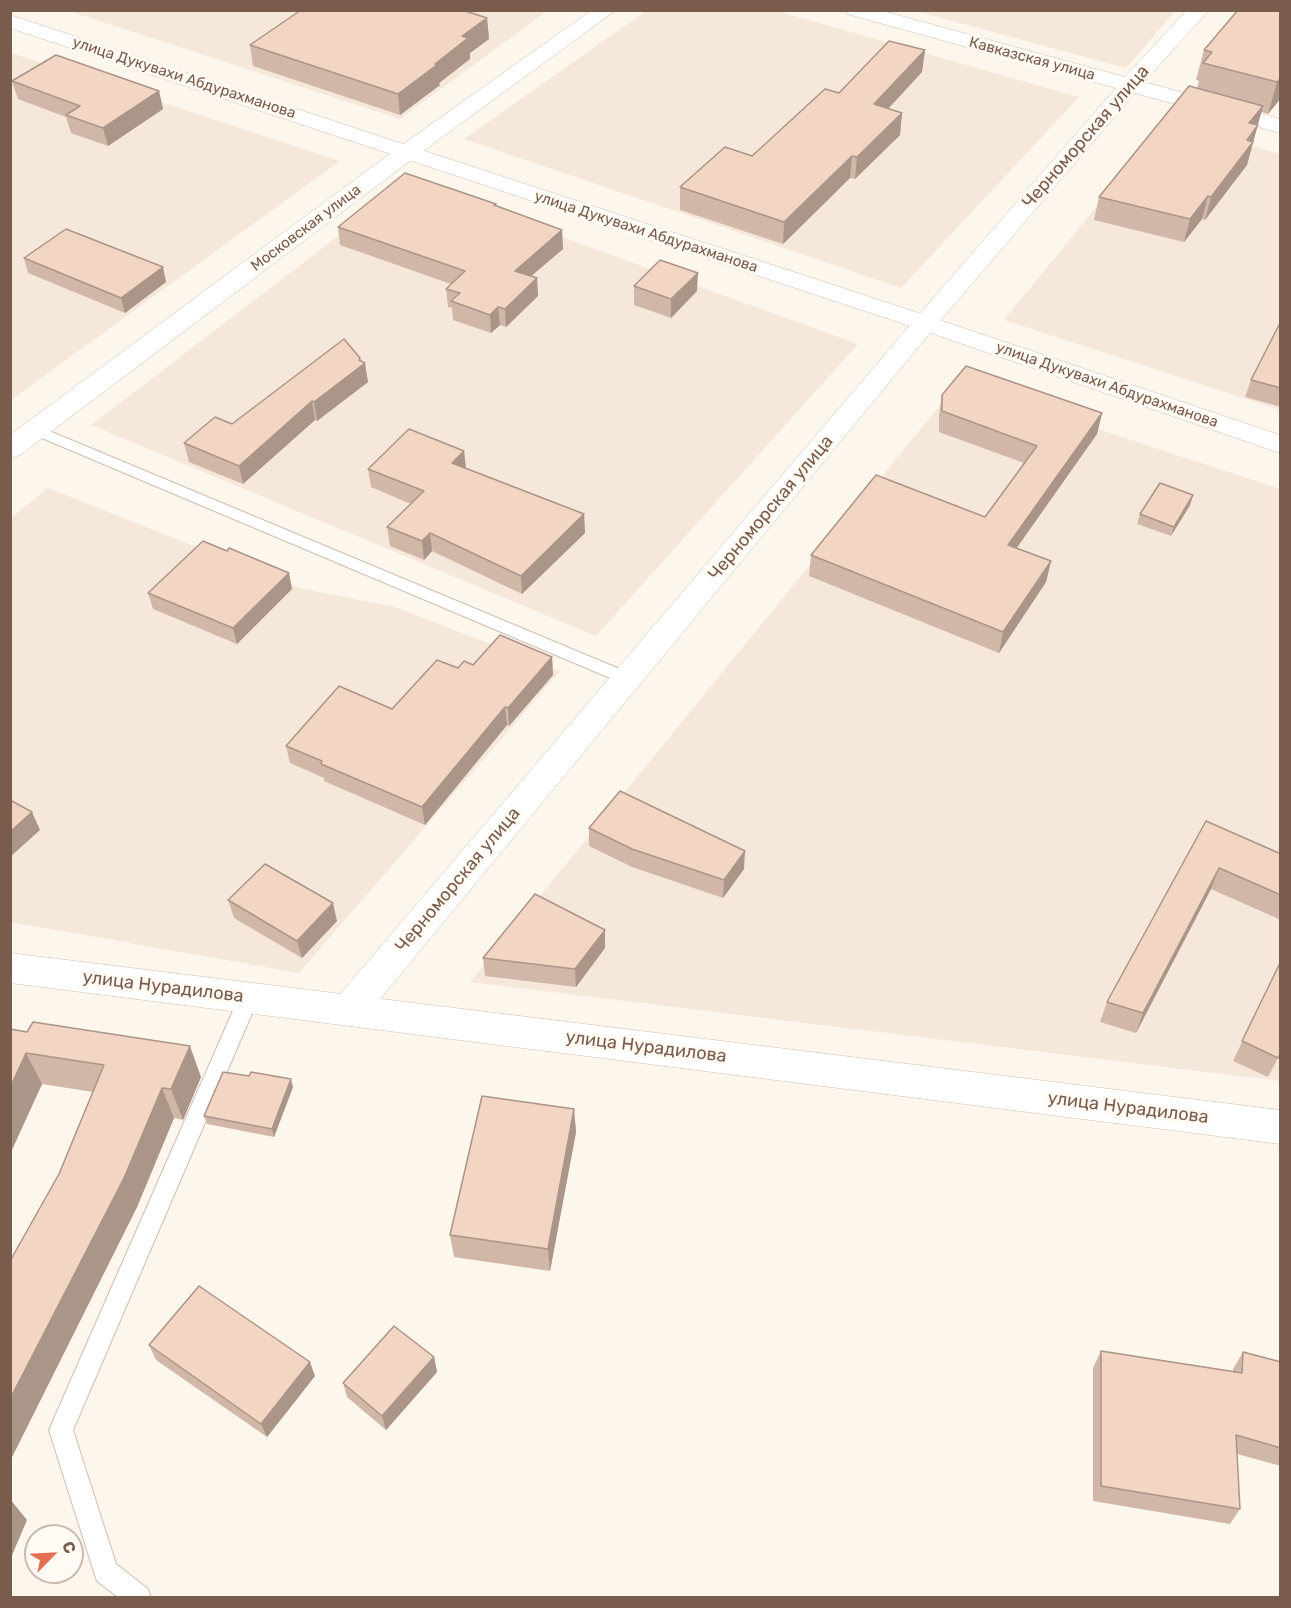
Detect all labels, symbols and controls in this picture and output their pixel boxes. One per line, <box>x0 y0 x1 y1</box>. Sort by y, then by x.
street label: улица Дукувахи Абдурахманова <box>70 33 298 123</box>
street label: Кавказская улица <box>967 33 1097 85</box>
street label: Черноморская улица <box>1018 61 1154 213</box>
street label: Московская улица <box>247 181 365 275</box>
street label: улица Дукувахи Абдурахманова <box>532 187 760 277</box>
street label: улица Дукувахи Абдурахманова <box>994 338 1220 432</box>
street label: Черноморская улица <box>704 431 838 585</box>
street label: Черноморская улица <box>391 803 525 957</box>
street label: улица Нурадилова <box>81 966 245 1008</box>
street label: улица Нурадилова <box>564 1026 728 1068</box>
street label: улица Нурадилова <box>1046 1087 1210 1129</box>
north arrow <box>24 1524 84 1584</box>
text: С <box>58 1538 80 1556</box>

